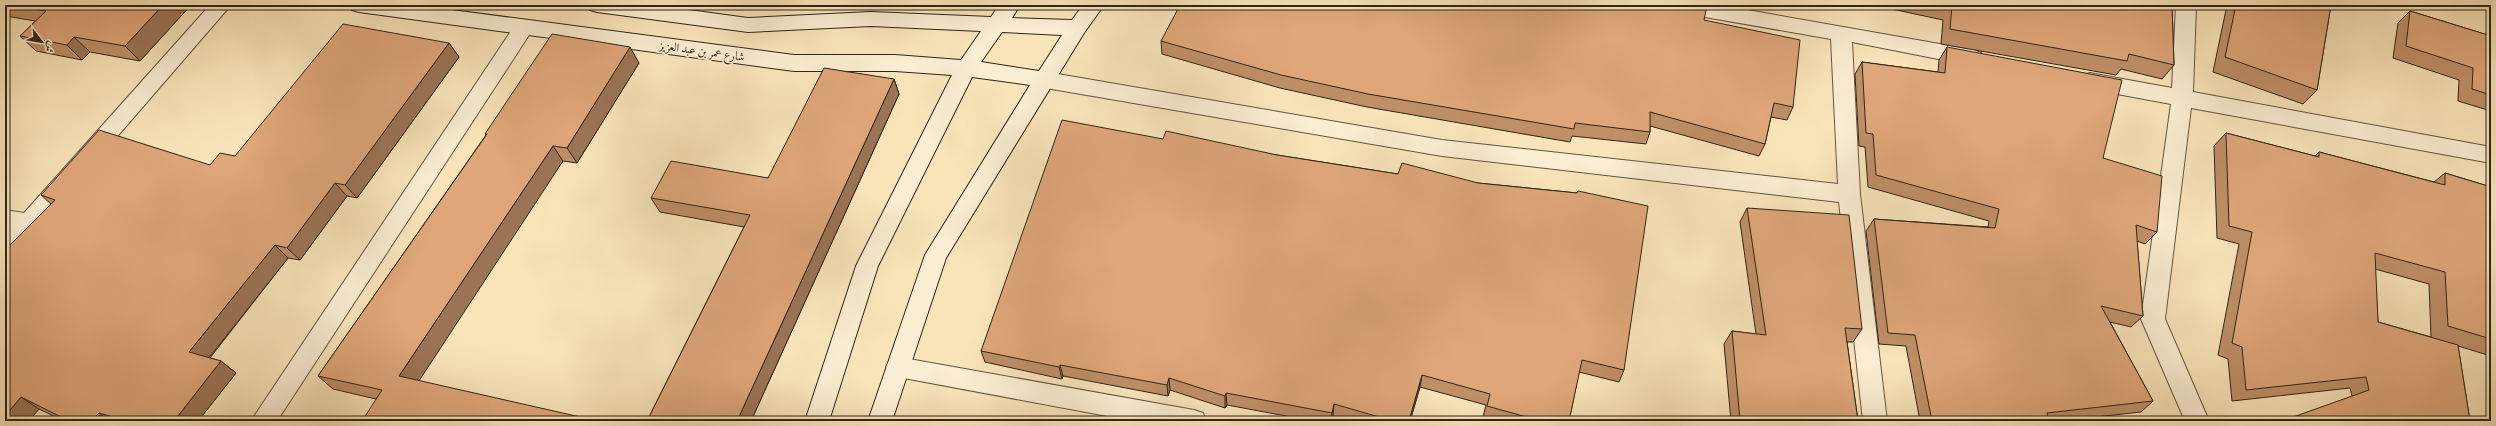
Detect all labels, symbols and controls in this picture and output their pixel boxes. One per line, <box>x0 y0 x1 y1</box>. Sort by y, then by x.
north arrow <box>22 22 62 62</box>
street label: شارع عمر بن عبد العزيز <box>656 37 746 68</box>
text: ش <box>41 38 59 56</box>

